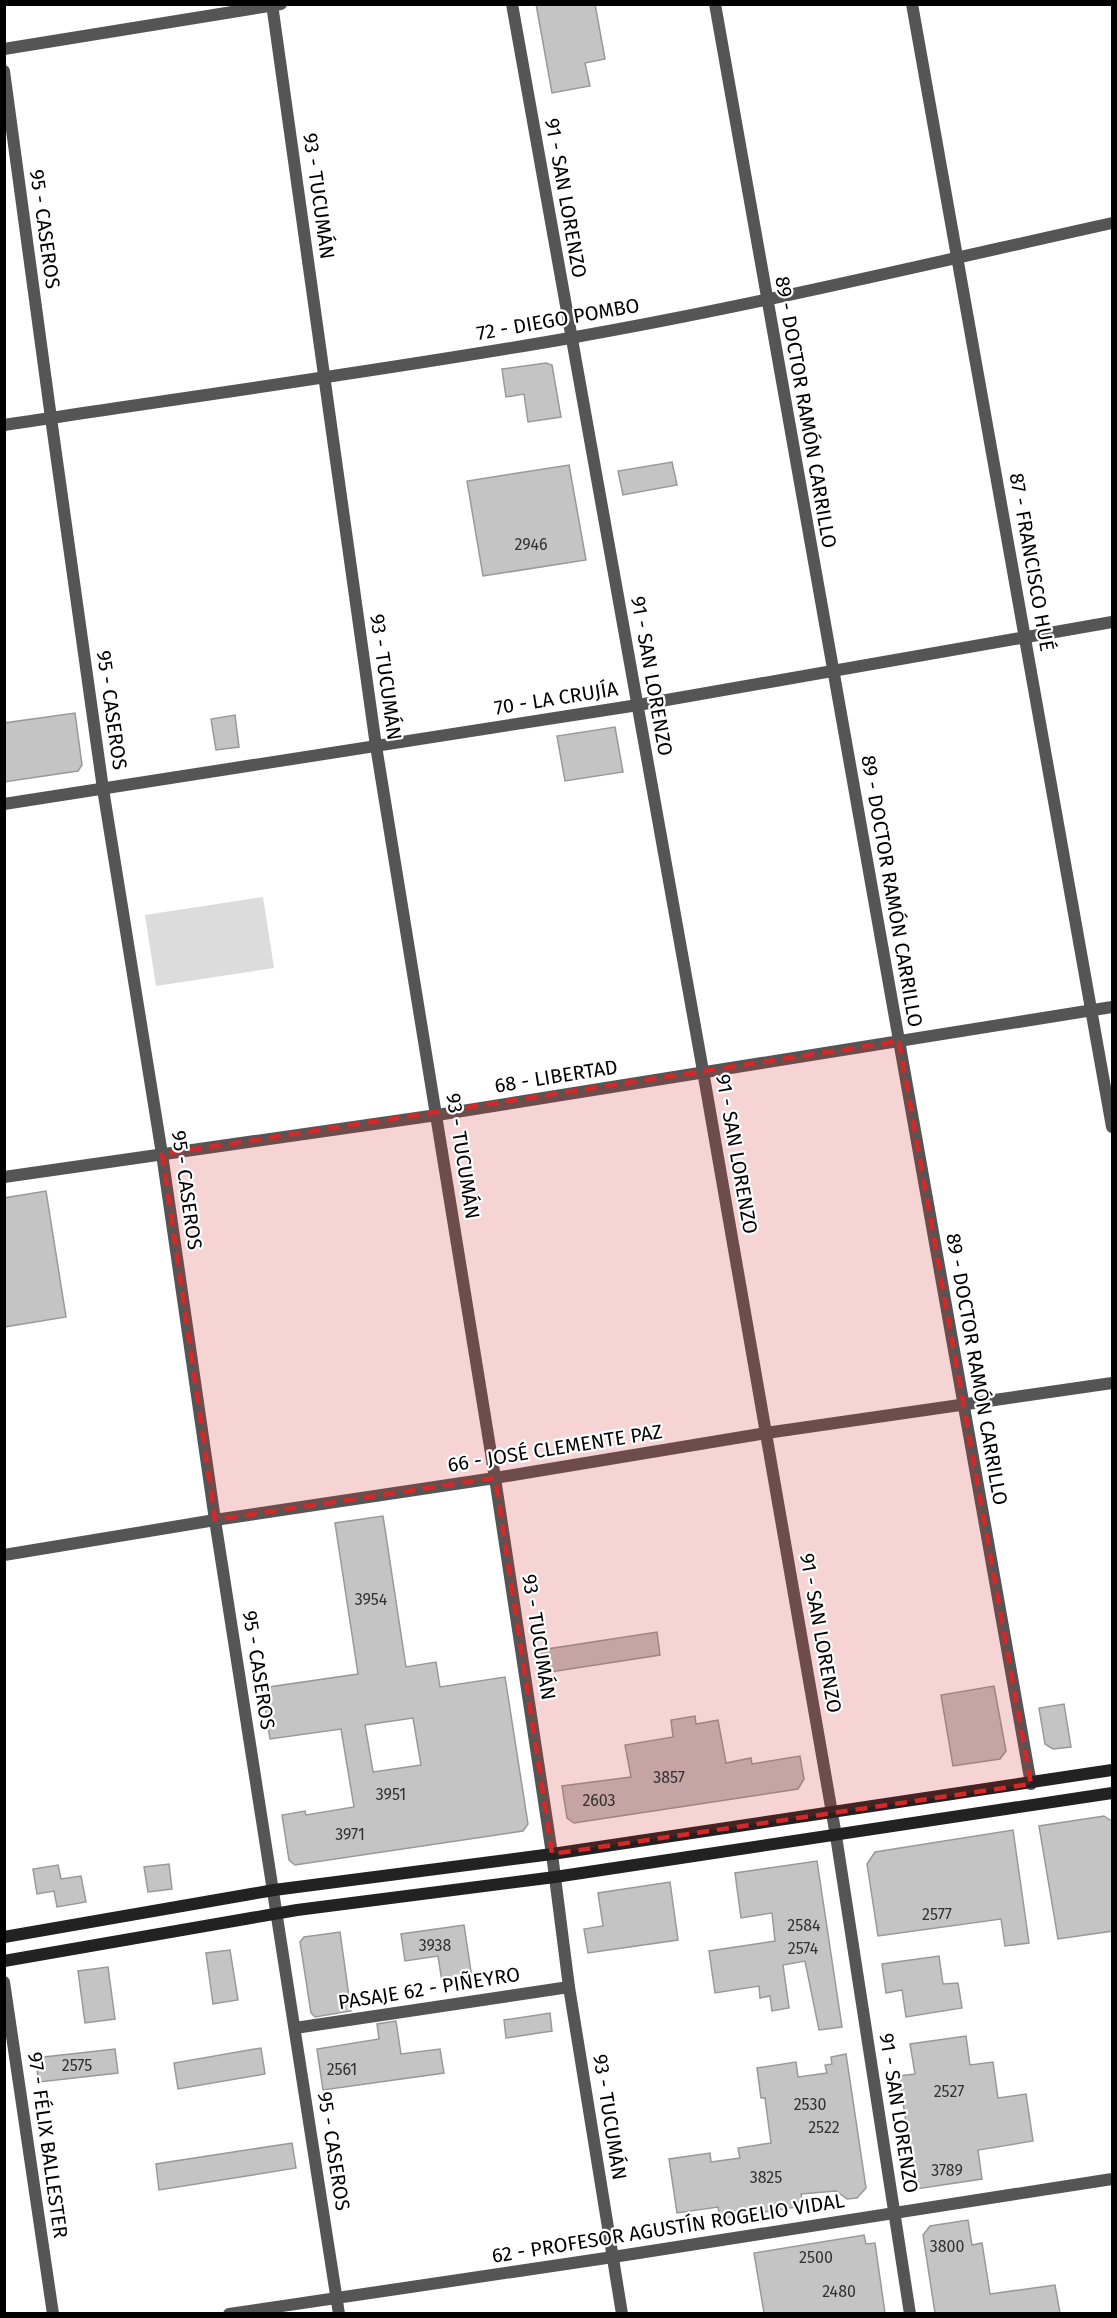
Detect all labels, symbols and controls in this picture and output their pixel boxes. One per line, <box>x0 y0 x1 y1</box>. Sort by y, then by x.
street label: 91 - SAN LORENZO <box>540 116 592 280</box>
street label: 93 - TUCUMÁN <box>298 131 340 261</box>
street label: 95 - CASEROS <box>25 168 65 290</box>
street label: 89 - DOCTOR RAMÓN CARRILLO <box>770 274 842 550</box>
street label: 72 - DIEGO POMBO <box>475 293 641 345</box>
street label: 87 - FRANCISCO HUÉ <box>1004 471 1060 653</box>
house number: 2946 <box>514 535 548 554</box>
street label: 91 - SAN LORENZO <box>626 594 678 758</box>
street label: 93 - TUCUMÁN <box>365 612 407 742</box>
street label: 95 - CASEROS <box>92 649 132 771</box>
street label: 70 - LA CRUJÍA <box>492 676 620 720</box>
street label: 89 - DOCTOR RAMÓN CARRILLO <box>856 753 928 1029</box>
street label: 68 - LIBERTAD <box>493 1054 619 1098</box>
street label: 91 - SAN LORENZO <box>711 1072 763 1236</box>
street label: 93 - TUCUMÁN <box>441 1091 485 1221</box>
street label: 95 - CASEROS <box>167 1129 207 1251</box>
street label: 89 - DOCTOR RAMÓN CARRILLO <box>941 1231 1013 1507</box>
street label: 66 - JOSÉ CLEMENTE PAZ <box>446 1419 664 1477</box>
street label: 91 - SAN LORENZO <box>795 1551 847 1715</box>
street label: 93 - TUCUMÁN <box>517 1572 561 1702</box>
house number: 3954 <box>355 1590 388 1609</box>
street label: 95 - CASEROS <box>238 1609 280 1731</box>
house number: 3857 <box>653 1768 685 1787</box>
house number: 3951 <box>376 1785 406 1804</box>
house number: 2603 <box>582 1791 616 1810</box>
house number: 3971 <box>335 1825 365 1844</box>
house number: 2577 <box>922 1905 952 1924</box>
house number: 2584 <box>787 1916 821 1935</box>
house number: 3938 <box>419 1936 452 1955</box>
house number: 2574 <box>788 1939 819 1958</box>
street label: PASAJE 62 - PIÑEYRO <box>336 1962 522 2014</box>
street label: 91 - SAN LORENZO <box>874 2031 924 2195</box>
street label: 97 - FÉLIX BALLESTER <box>23 2050 73 2240</box>
street label: 93 - TUCUMÁN <box>588 2052 632 2182</box>
house number: 2575 <box>62 2056 92 2075</box>
house number: 2561 <box>327 2060 357 2079</box>
house number: 2527 <box>934 2082 964 2101</box>
street label: 95 - CASEROS <box>313 2090 355 2212</box>
house number: 2530 <box>794 2095 826 2114</box>
house number: 2522 <box>808 2118 840 2137</box>
house number: 3789 <box>931 2161 963 2180</box>
house number: 3825 <box>750 2168 782 2187</box>
street label: 62 - PROFESOR AGUSTÍN ROGELIO VIDAL <box>490 2188 846 2268</box>
house number: 3800 <box>930 2237 964 2256</box>
house number: 2500 <box>799 2248 833 2267</box>
house number: 2480 <box>822 2282 856 2301</box>

